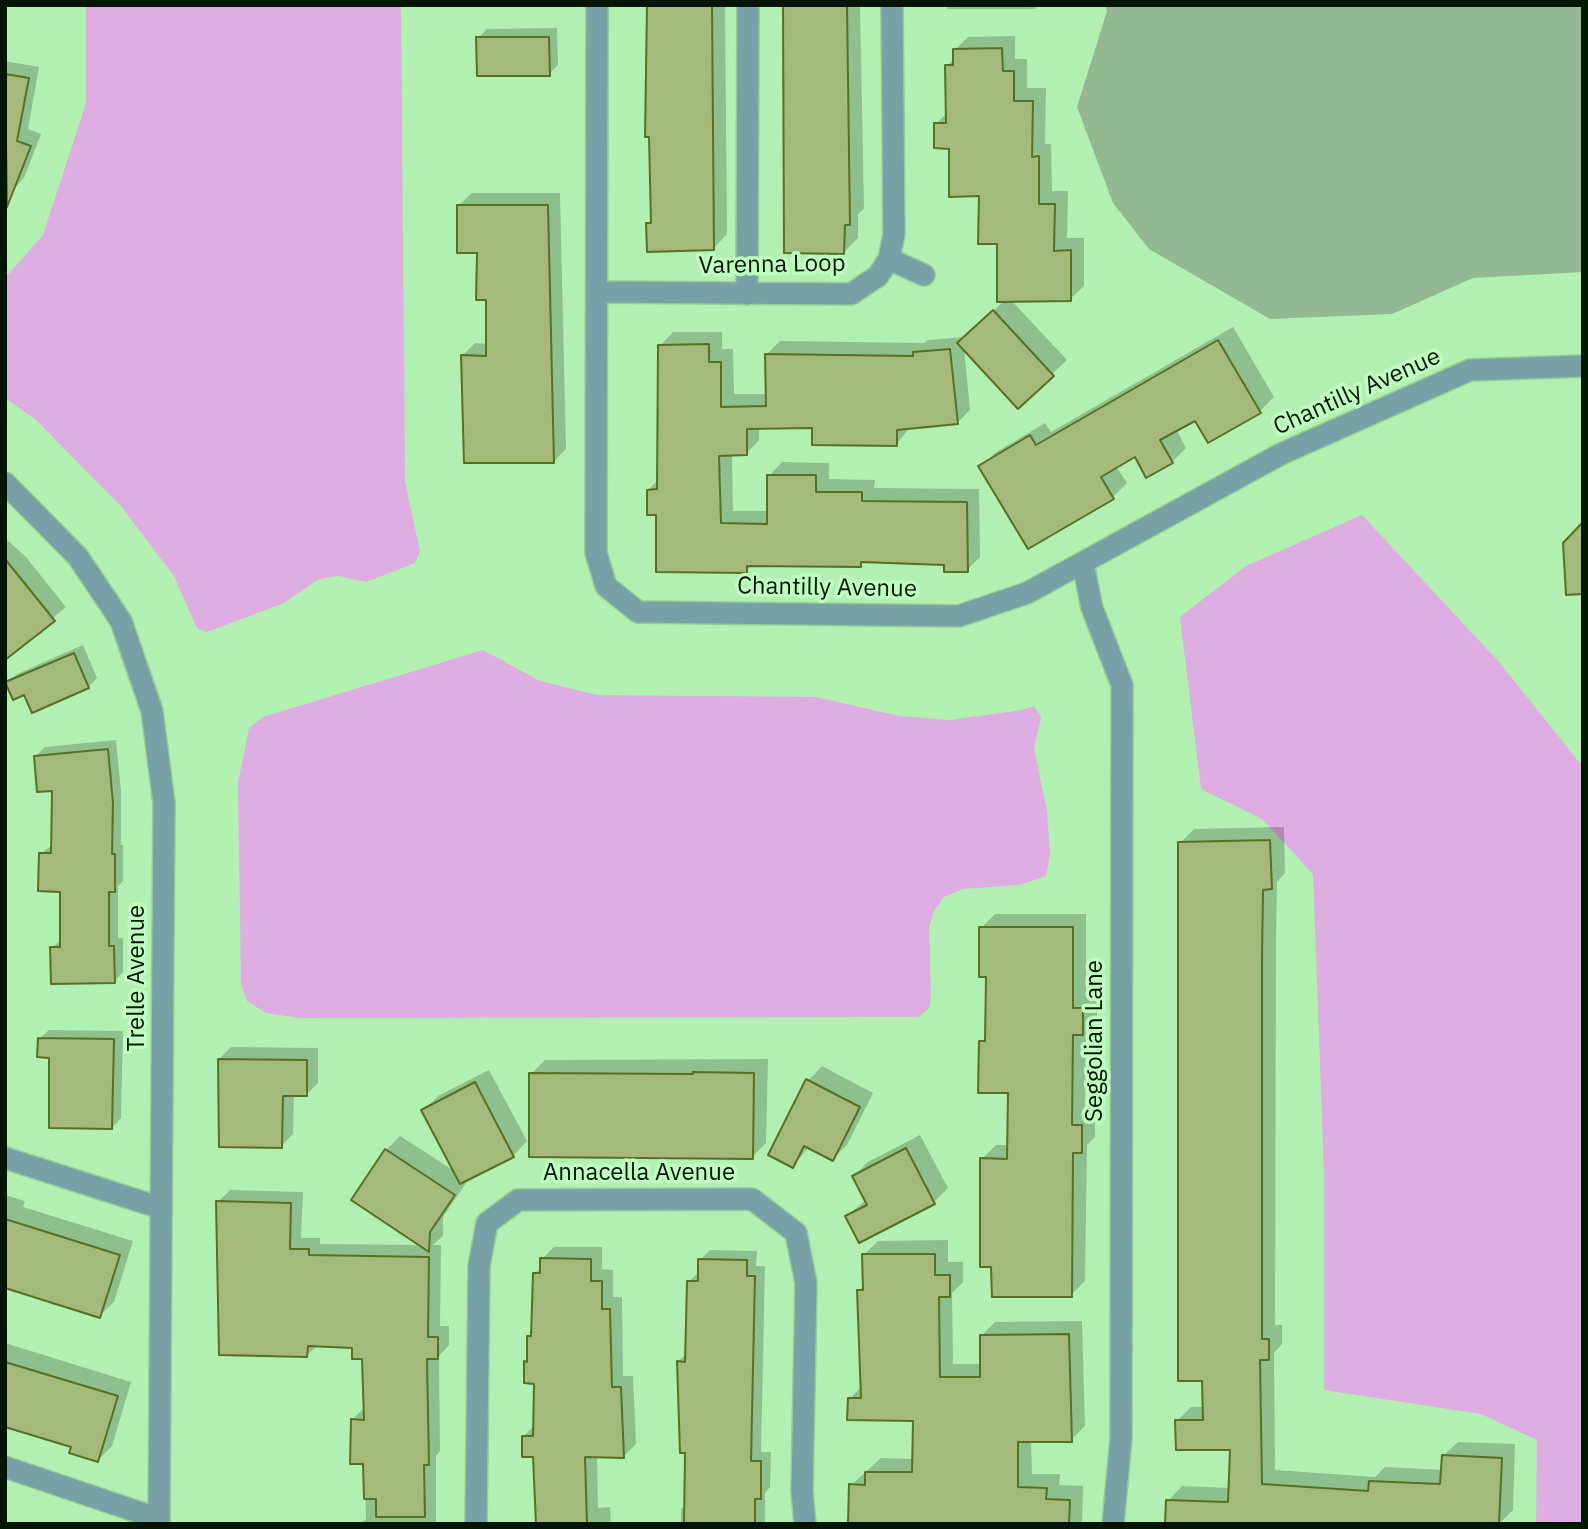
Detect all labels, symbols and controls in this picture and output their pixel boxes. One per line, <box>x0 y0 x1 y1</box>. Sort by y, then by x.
street label: Varenna Loop <box>698 249 846 281</box>
street label: Chantilly Avenue <box>1269 342 1445 442</box>
street label: Chantilly Avenue <box>737 572 917 604</box>
street label: Trelle Avenue <box>123 905 151 1051</box>
street label: Seggolian Lane <box>1081 960 1109 1122</box>
street label: Annacella Avenue <box>543 1159 735 1187</box>

